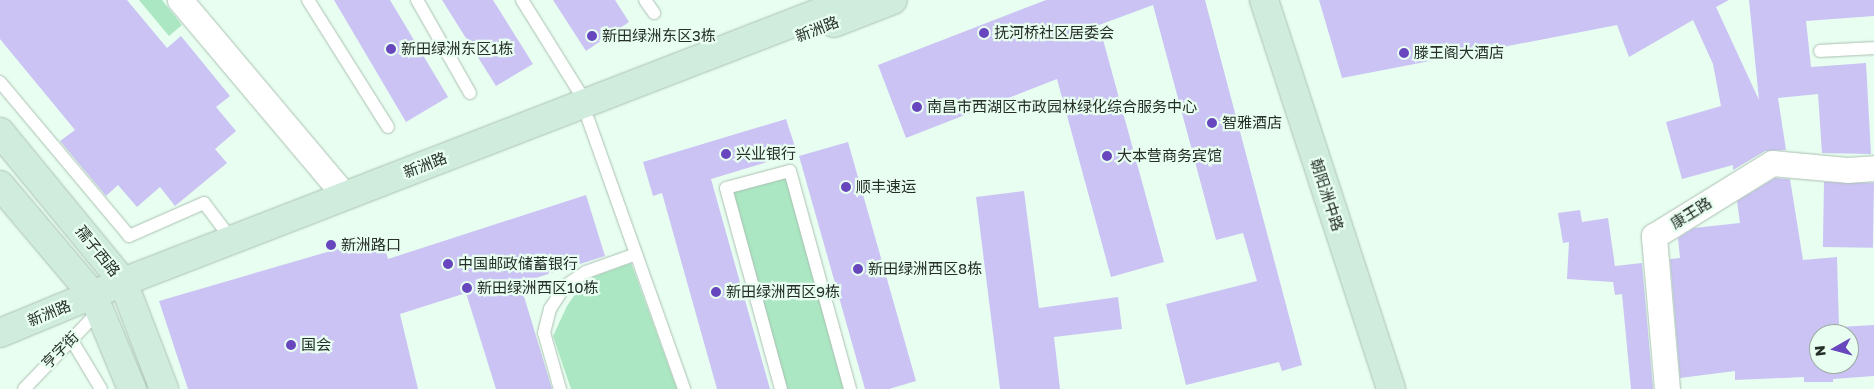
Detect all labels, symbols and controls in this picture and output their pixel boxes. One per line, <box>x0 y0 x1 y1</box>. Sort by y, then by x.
street label: 新洲路 <box>793 13 841 45</box>
place label: 抚河桥社区居委会 <box>994 24 1114 42</box>
place label: 新田绿洲东区3栋 <box>602 27 716 45</box>
marker: 抚河桥社区居委会 <box>978 27 990 39</box>
marker: 新田绿洲东区3栋 <box>586 30 598 42</box>
place label: 新田绿洲东区1栋 <box>401 40 513 58</box>
marker: 新田绿洲东区1栋 <box>385 43 397 55</box>
place label: 滕王阁大酒店 <box>1414 44 1504 62</box>
marker: 滕王阁大酒店 <box>1398 47 1410 59</box>
place label: 南昌市西湖区市政园林绿化综合服务中心 <box>927 98 1197 116</box>
marker: 南昌市西湖区市政园林绿化综合服务中心 <box>911 101 923 113</box>
place label: 智雅酒店 <box>1222 114 1282 132</box>
marker: 智雅酒店 <box>1206 117 1218 129</box>
place label: 兴业银行 <box>736 145 796 163</box>
place label: 大本营商务宾馆 <box>1117 147 1222 165</box>
marker: 兴业银行 <box>720 148 732 160</box>
street label: 新洲路 <box>401 149 449 181</box>
marker: 大本营商务宾馆 <box>1101 150 1113 162</box>
street label: 朝阳洲中路 <box>1307 157 1347 233</box>
place label: 顺丰速运 <box>856 178 916 196</box>
marker: 顺丰速运 <box>840 181 852 193</box>
street label: 康王路 <box>1667 193 1715 233</box>
street label: 孺子西路 <box>72 222 124 280</box>
place label: 新洲路口 <box>341 236 401 254</box>
marker: 新洲路口 <box>325 239 337 251</box>
place label: 中国邮政储蓄银行 <box>458 255 578 273</box>
marker: 中国邮政储蓄银行 <box>442 258 454 270</box>
place label: 新田绿洲西区8栋 <box>868 260 982 278</box>
marker: 新田绿洲西区8栋 <box>852 263 864 275</box>
place label: 新田绿洲西区10栋 <box>477 279 599 297</box>
marker: 新田绿洲西区10栋 <box>461 282 473 294</box>
place label: 新田绿洲西区9栋 <box>726 283 840 301</box>
marker: 新田绿洲西区9栋 <box>710 286 722 298</box>
street label: 新洲路 <box>25 296 73 330</box>
north arrow <box>1809 324 1859 374</box>
street label: 亨字街 <box>38 328 82 372</box>
place label: 国会 <box>301 336 331 354</box>
marker: 国会 <box>285 339 297 351</box>
text: N <box>1811 344 1829 357</box>

